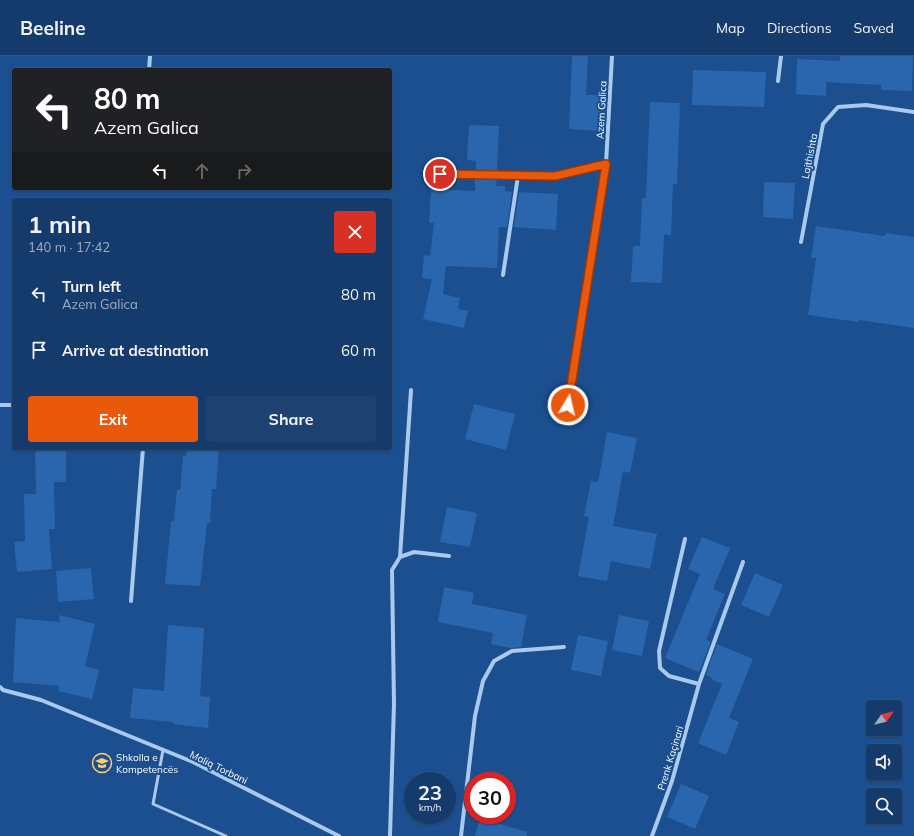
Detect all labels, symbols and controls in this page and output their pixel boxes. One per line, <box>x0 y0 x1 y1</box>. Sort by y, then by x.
text: Beeline <box>20 16 86 40</box>
text: Map <box>716 19 745 37</box>
text: Directions <box>767 19 832 37</box>
text: Saved <box>854 19 894 37</box>
text: 80 m <box>94 81 160 116</box>
street label: Azem Galica <box>593 81 610 139</box>
icon: left <box>28 84 80 136</box>
text: Azem Galica <box>94 116 199 139</box>
street label: Lajthishta <box>799 132 820 180</box>
pin <box>423 157 457 191</box>
icon: left <box>149 160 171 182</box>
icon: ahead <box>191 160 213 182</box>
icon: right <box>233 160 255 182</box>
icon: arrive <box>429 163 451 185</box>
text: 1 min <box>28 209 91 239</box>
button: close <box>334 211 376 253</box>
text: 140 m · 17:42 <box>28 239 110 255</box>
text: Turn left <box>62 277 121 296</box>
icon: left <box>28 283 50 305</box>
text: 80 m <box>341 285 376 304</box>
text: Azem Galica <box>62 296 138 312</box>
icon: arrive <box>28 339 50 361</box>
text: Arrive at destination <box>62 341 209 360</box>
text: 60 m <box>341 341 376 360</box>
position arrow <box>547 384 589 426</box>
button: Exit <box>28 396 198 442</box>
button: Share <box>206 396 376 442</box>
north arrow <box>866 700 902 736</box>
map controls <box>866 700 902 824</box>
street label: Prenk Kaçinari <box>655 724 686 792</box>
button: sound <box>866 744 902 780</box>
street label: Maliq Torbani <box>188 748 250 787</box>
place label: Shkolla e Kompetencës <box>116 751 178 776</box>
school or university icon: Shkolla e Kompetencës <box>91 752 113 774</box>
speed limit sign: 30 <box>464 772 516 824</box>
text: 23 <box>418 780 442 805</box>
button: search <box>866 788 902 824</box>
text: km/h <box>419 801 441 814</box>

